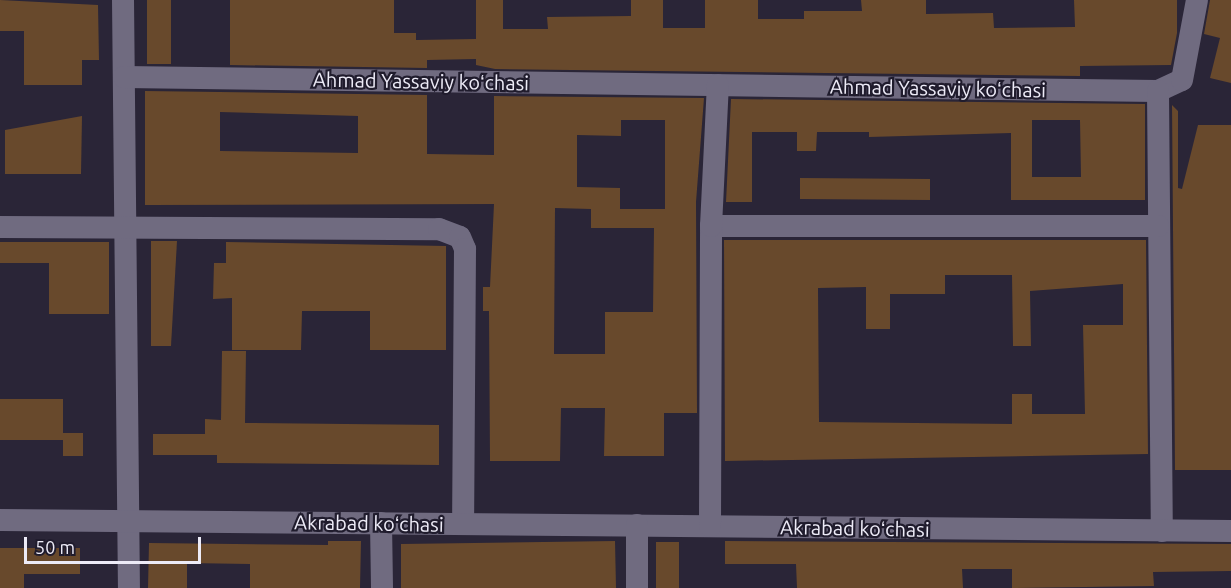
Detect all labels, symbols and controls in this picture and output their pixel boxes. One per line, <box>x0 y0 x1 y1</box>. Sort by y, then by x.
street label: Ahmad Yassaviy koʻchasi <box>313 67 529 95</box>
street label: Ahmad Yassaviy koʻchasi <box>830 74 1046 102</box>
street label: Akrabad koʻchasi <box>294 510 444 536</box>
street label: Akrabad koʻchasi <box>780 515 930 541</box>
scale bar <box>27 525 204 563</box>
text: 50 m <box>35 537 75 557</box>

